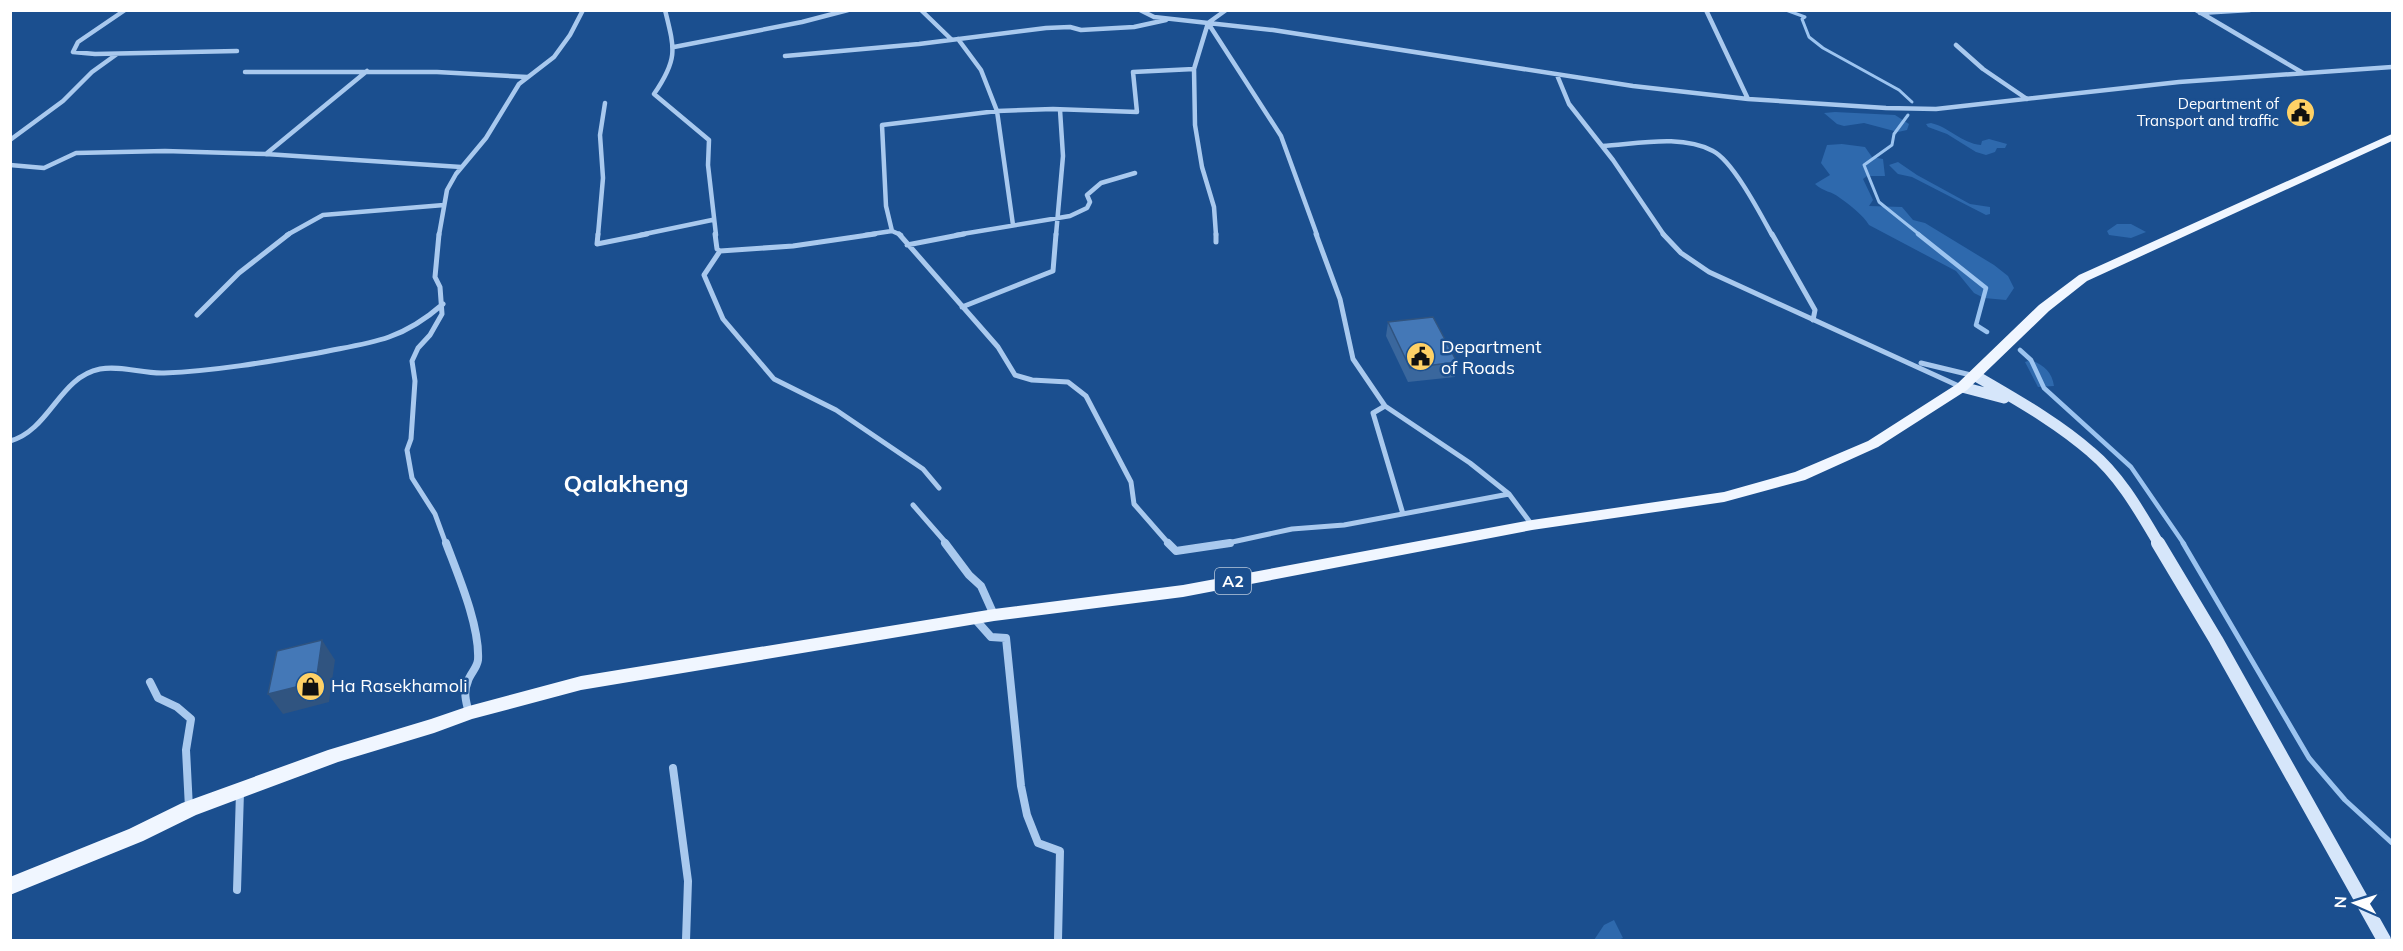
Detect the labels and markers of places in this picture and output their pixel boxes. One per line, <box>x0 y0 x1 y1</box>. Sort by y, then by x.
place label: Department of Transport and traffic <box>2137 94 2280 130</box>
public building icon: Department of Transport and traffic <box>2284 97 2316 129</box>
place label: Department of Roads <box>1441 335 1542 379</box>
public building icon: Department of Roads <box>1404 341 1436 373</box>
shop icon: Ha Rasekhamoli <box>294 670 326 702</box>
place label: Ha Rasekhamoli <box>331 674 468 697</box>

